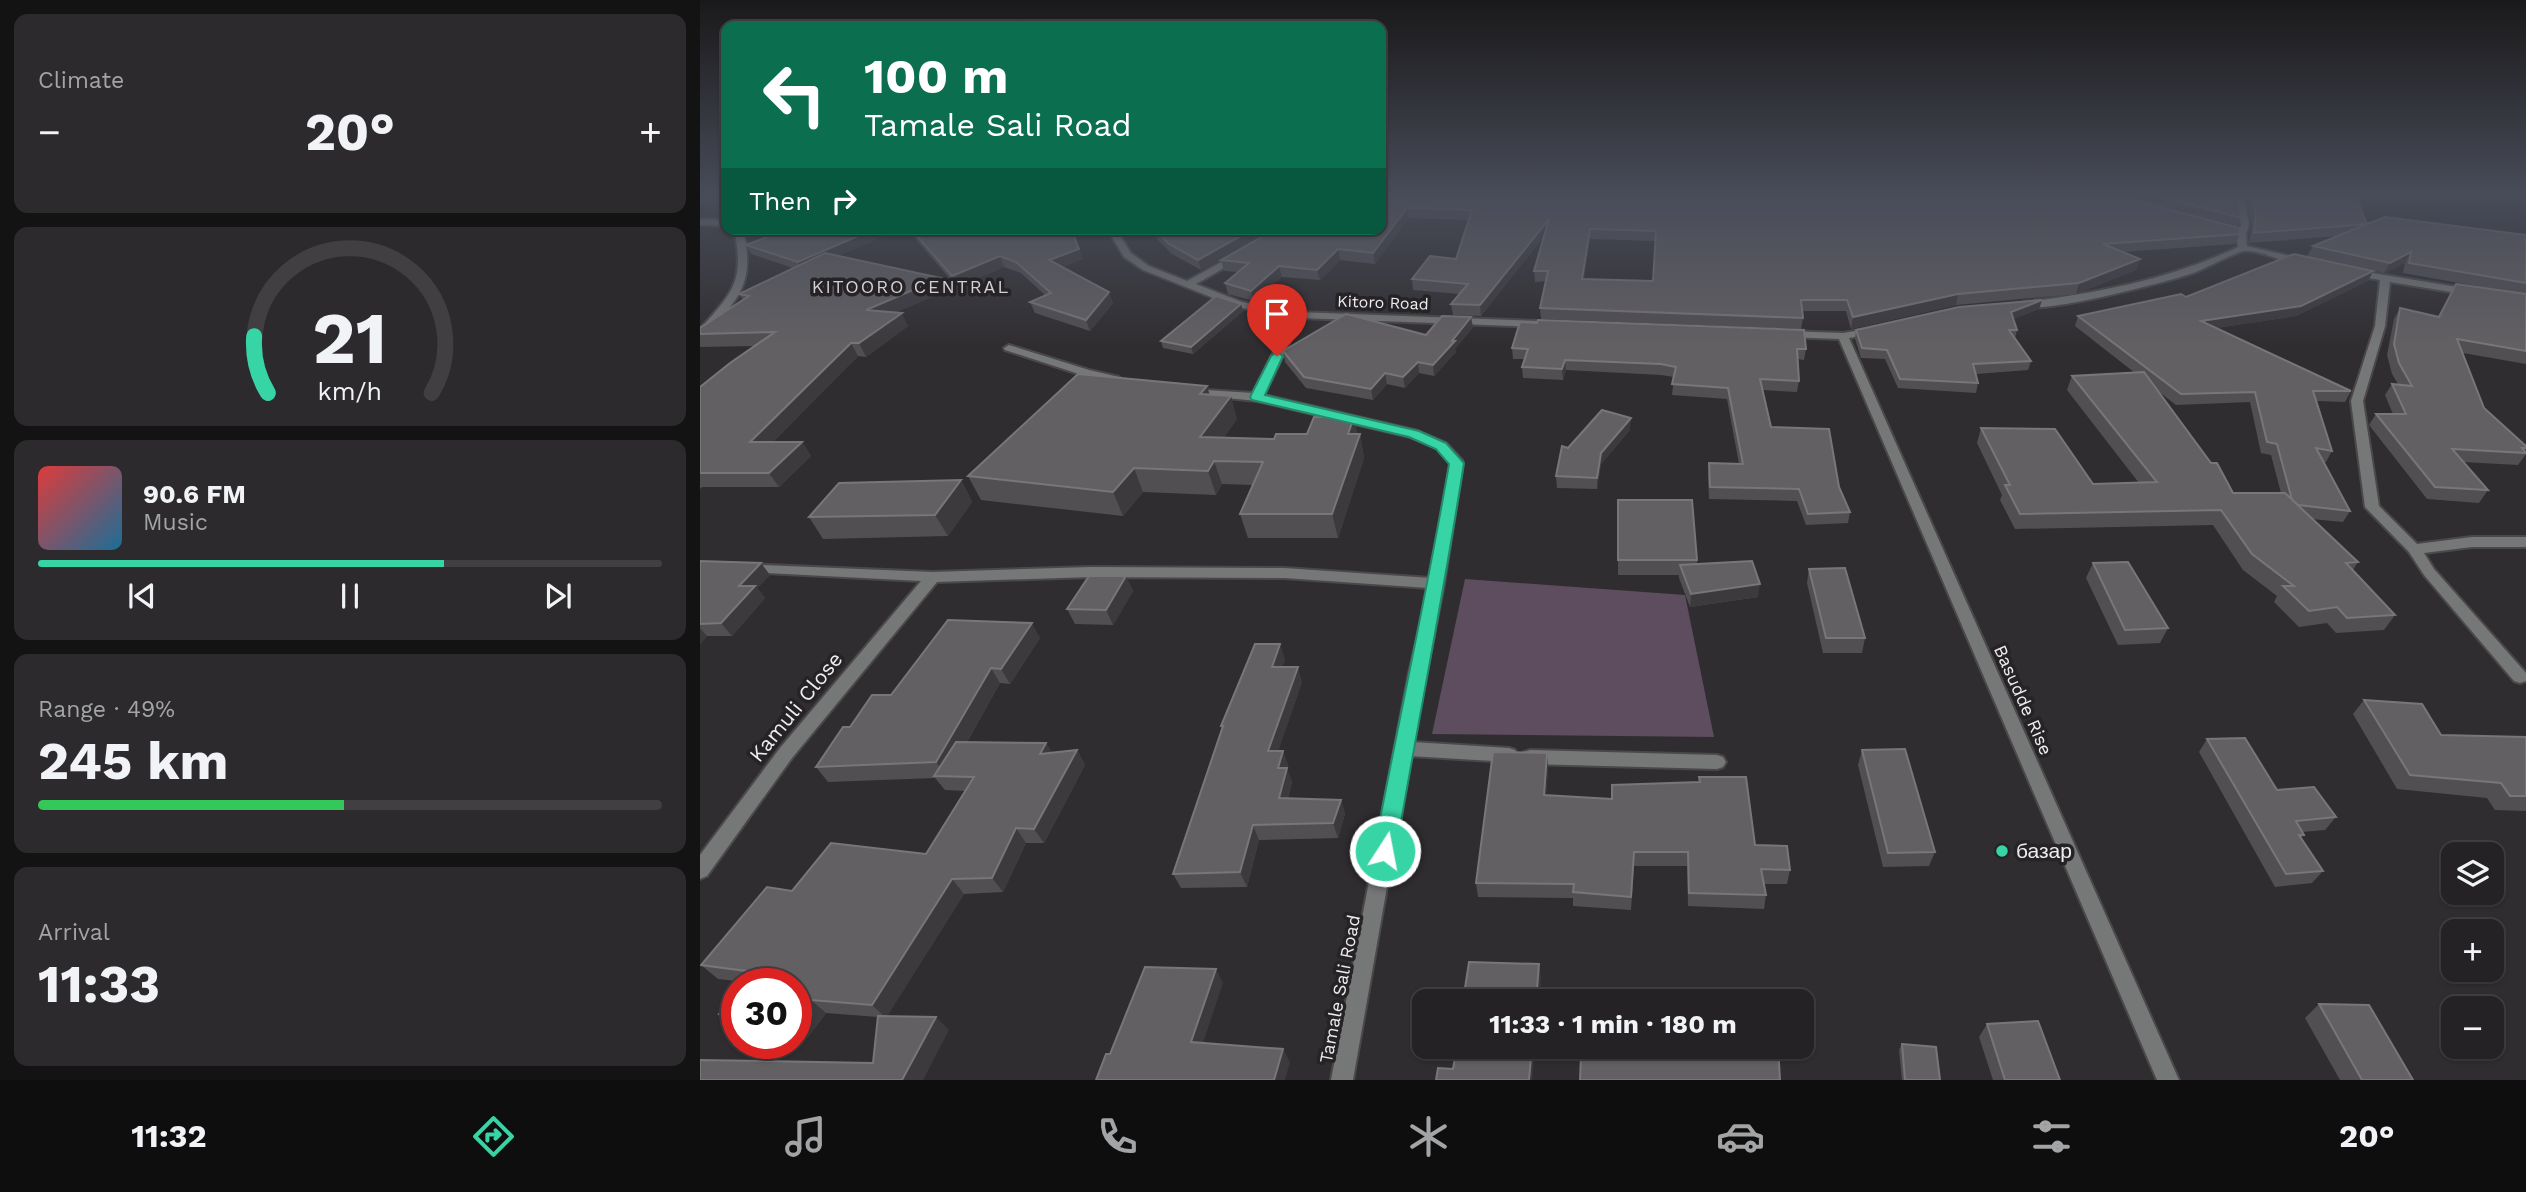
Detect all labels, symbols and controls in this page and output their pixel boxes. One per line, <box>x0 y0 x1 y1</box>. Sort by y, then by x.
text: 100 m <box>864 47 1008 105</box>
icon: left <box>749 49 840 140</box>
text: Climate <box>38 67 124 94</box>
text: 20° <box>305 102 395 163</box>
text: Tamale Sali Road <box>864 106 1132 144</box>
text: − <box>38 110 61 154</box>
text: + <box>639 110 662 154</box>
icon: right <box>825 182 863 220</box>
text: Then <box>749 186 811 216</box>
district label: KITOORO CENTRAL <box>812 276 1010 297</box>
pin <box>1247 284 1307 356</box>
street label: Kitoro Road <box>1337 291 1429 314</box>
text: 21 <box>313 295 387 381</box>
icon: arrive <box>1258 295 1296 333</box>
text: km/h <box>318 377 382 406</box>
text: 90.6 FM <box>143 479 246 509</box>
text: Music <box>143 509 208 536</box>
icon: previous <box>123 577 161 615</box>
icon: pause <box>331 577 369 615</box>
icon: next <box>539 577 577 615</box>
street label: Basudde Rise <box>1990 642 2057 758</box>
street label: Kamuli Close <box>744 647 848 767</box>
text: Range · 49% <box>38 696 175 723</box>
text: 245 km <box>38 731 228 792</box>
position arrow <box>1348 814 1422 888</box>
place label: базар <box>2016 838 2072 863</box>
map controls <box>2441 842 2504 1059</box>
button: layers <box>2441 842 2504 905</box>
marker: базар <box>1994 843 2010 859</box>
street label: Tamale Sali Road <box>1315 913 1364 1065</box>
text: Arrival <box>38 919 110 946</box>
button: + <box>2441 919 2504 982</box>
text: 11:33 <box>38 954 160 1015</box>
speed limit sign: 30 <box>721 968 812 1059</box>
button: − <box>2441 996 2504 1059</box>
text: 11:33 · 1 min · 180 m <box>1489 1009 1737 1039</box>
icon: directions <box>469 1112 518 1161</box>
icon: music <box>781 1112 830 1161</box>
icon: phone <box>1093 1112 1142 1161</box>
icon: climate <box>1404 1112 1453 1161</box>
icon: car <box>1716 1112 1765 1161</box>
icon: filters <box>2027 1112 2076 1161</box>
text: 11:32 <box>131 1117 207 1155</box>
text: 20° <box>2339 1117 2395 1155</box>

